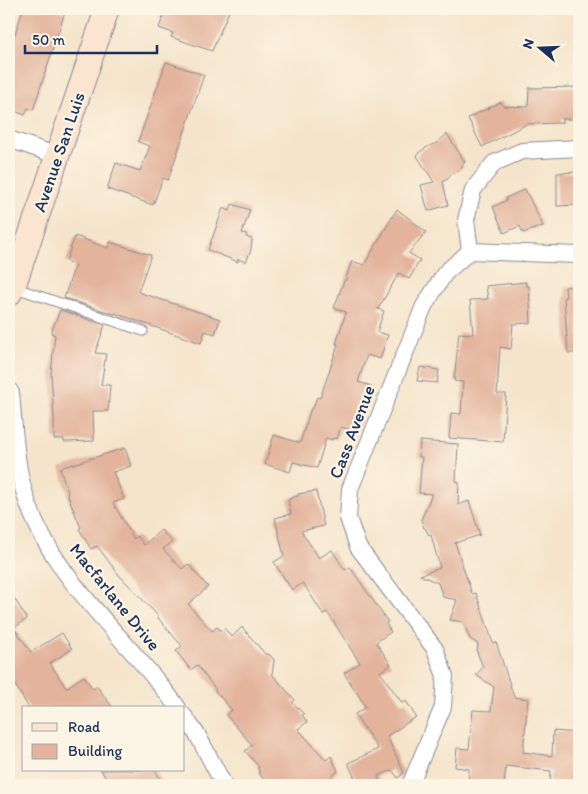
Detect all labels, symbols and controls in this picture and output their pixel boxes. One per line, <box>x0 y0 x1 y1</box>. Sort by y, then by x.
scale bar <box>25 22 158 54</box>
north arrow <box>516 22 566 72</box>
text: 50 m <box>32 31 65 49</box>
text: N <box>519 37 538 51</box>
street label: Avenue San Luis <box>28 89 90 215</box>
street label: Cass Avenue <box>324 382 380 482</box>
street label: Macfarlane Drive <box>65 539 165 655</box>
legend <box>22 706 185 772</box>
text: Road <box>68 718 101 736</box>
text: Building <box>68 742 122 760</box>

